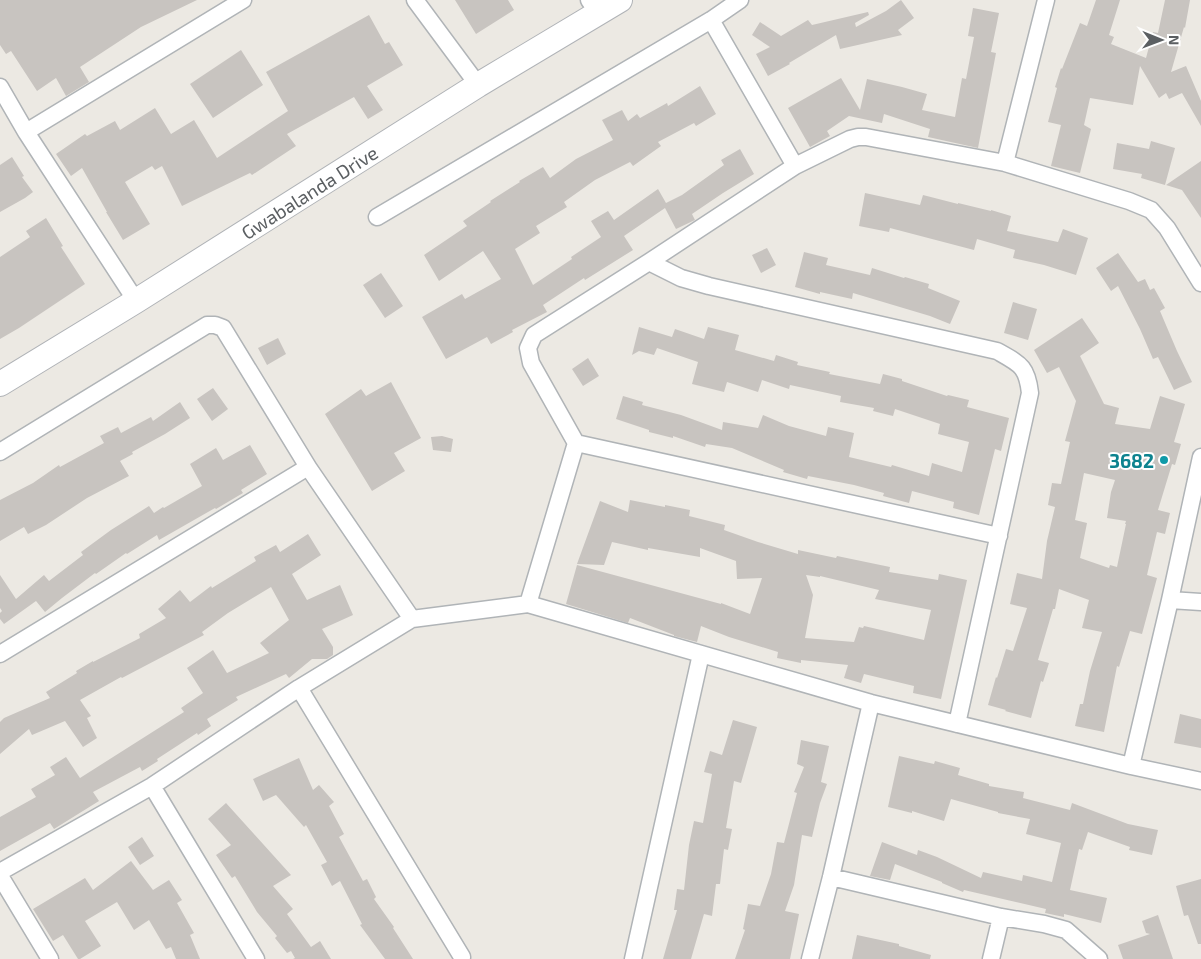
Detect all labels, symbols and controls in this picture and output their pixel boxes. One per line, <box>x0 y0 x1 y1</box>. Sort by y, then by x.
north arrow <box>1136 15 1186 65</box>
text: N <box>1166 35 1183 45</box>
street label: Gwabalanda Drive <box>236 140 382 243</box>
place label: 3682 <box>1109 449 1154 472</box>
marker: 3682 <box>1158 454 1170 466</box>

